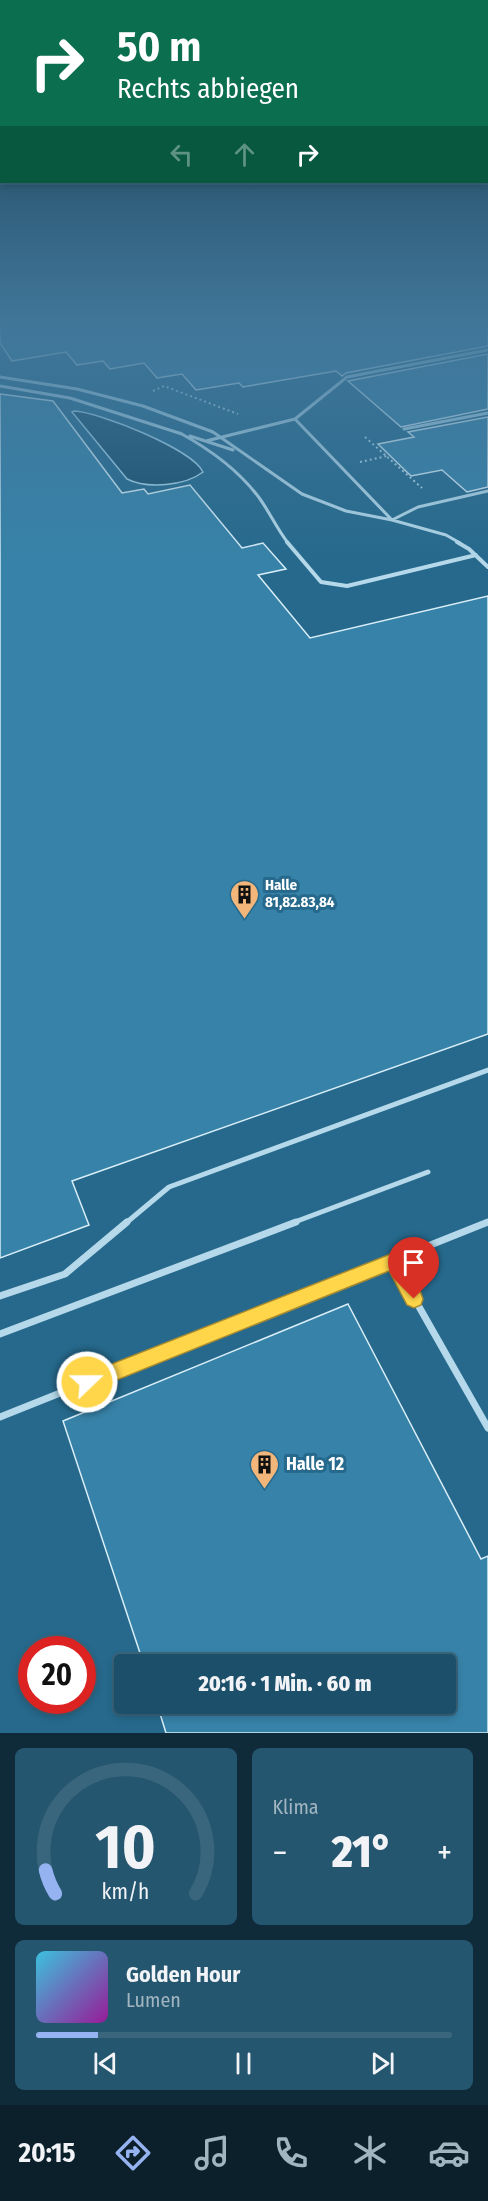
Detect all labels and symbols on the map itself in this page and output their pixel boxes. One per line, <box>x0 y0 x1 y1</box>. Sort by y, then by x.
place label: Halle 81,82.83,84 <box>265 876 335 911</box>
building icon: Halle 81,82.83,84 <box>228 878 260 920</box>
pin <box>388 1237 439 1299</box>
position arrow <box>55 1350 119 1414</box>
building icon: Halle 12 <box>249 1448 281 1490</box>
place label: Halle 12 <box>286 1453 344 1475</box>
speed limit sign: 20 <box>18 1636 96 1714</box>

